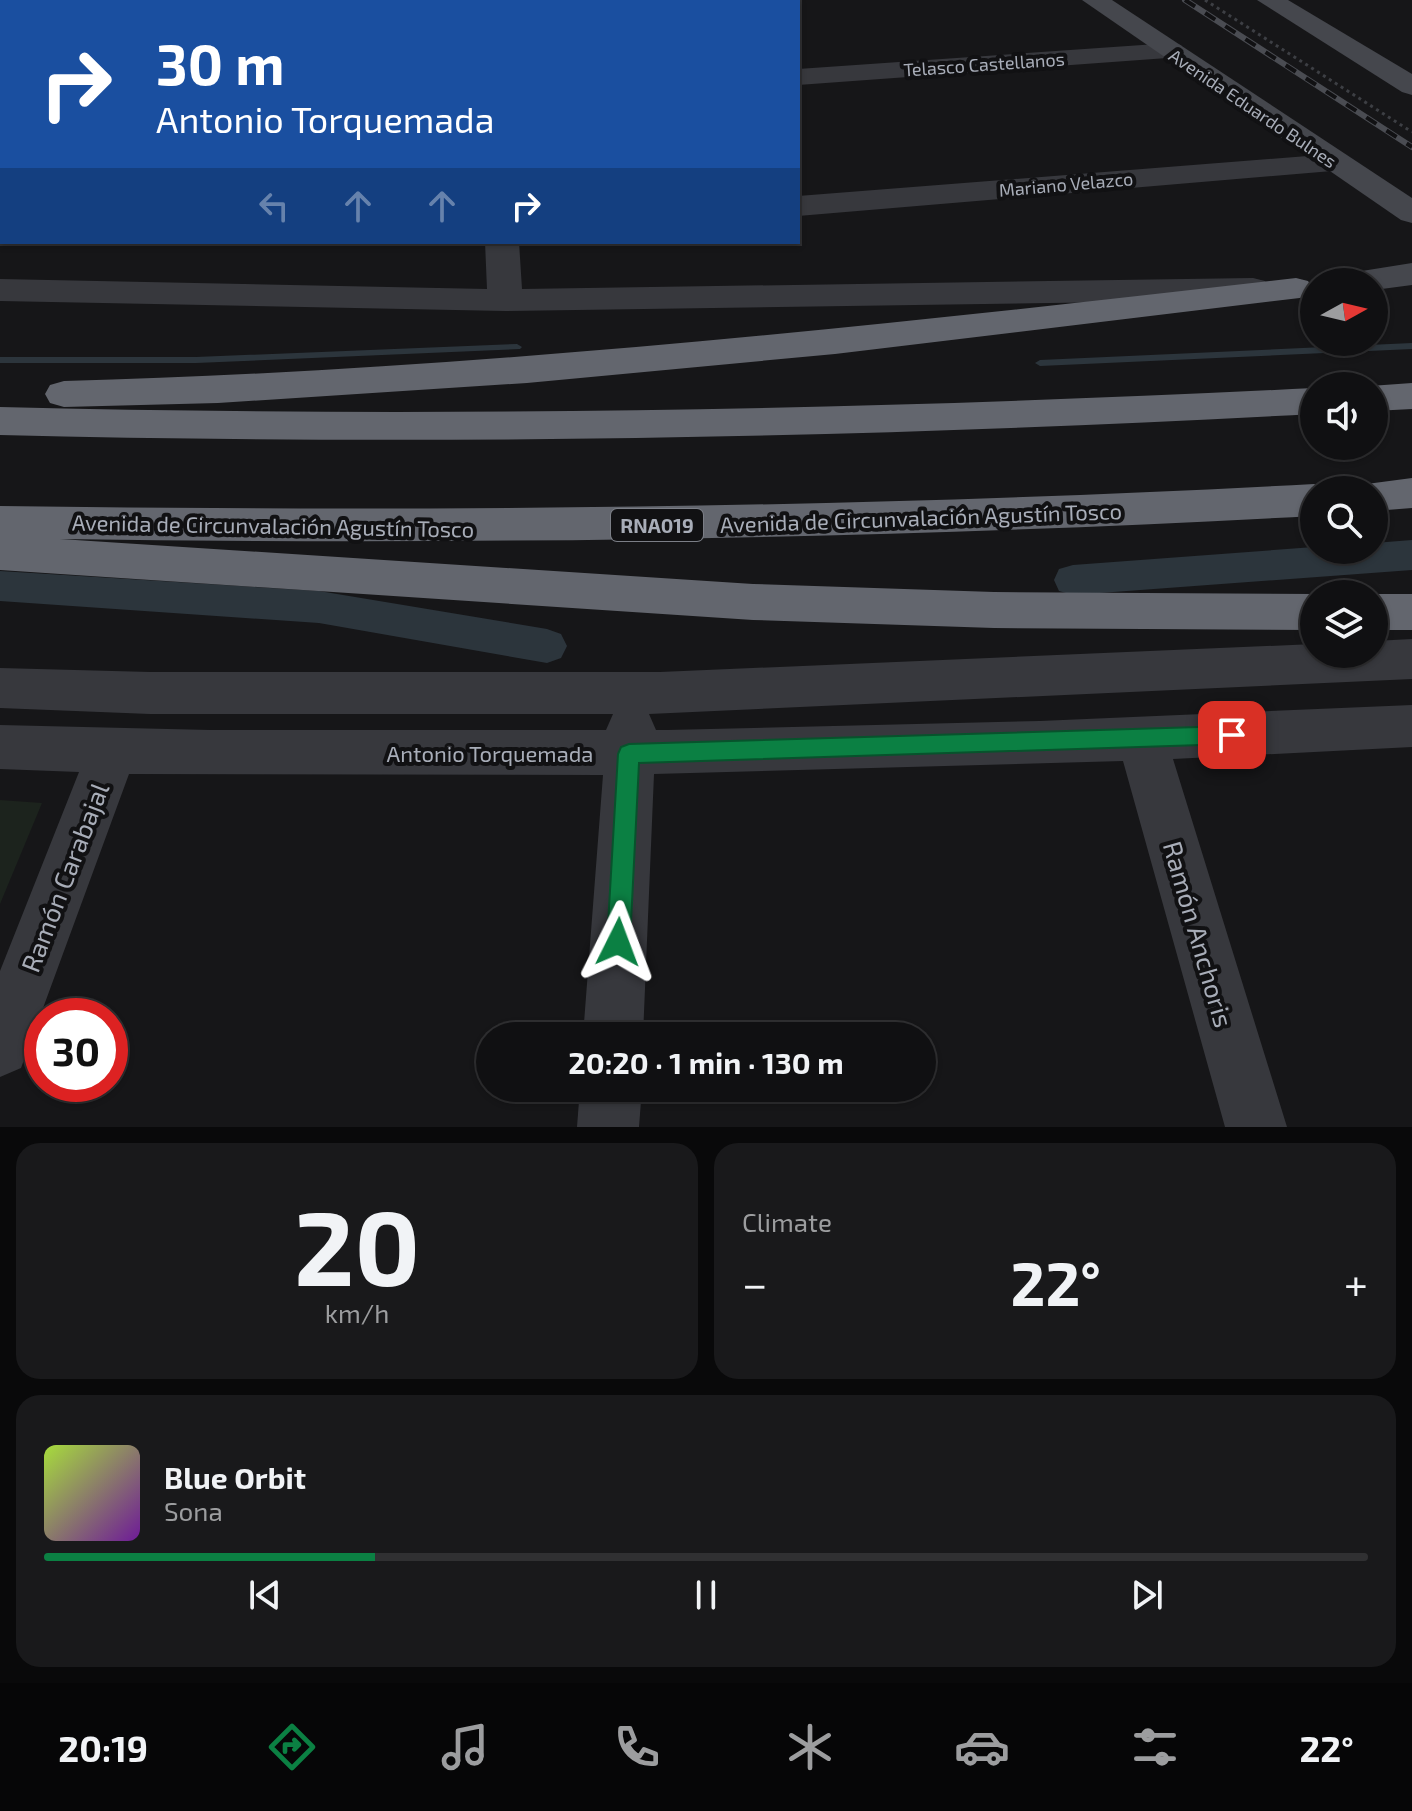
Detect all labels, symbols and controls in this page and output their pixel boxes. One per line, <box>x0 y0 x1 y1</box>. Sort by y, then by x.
text: 30 m <box>156 29 285 96</box>
icon: right <box>24 32 128 136</box>
street label: Avenida Eduardo Bulnes <box>1165 44 1341 172</box>
street label: Telasco Castellanos <box>903 47 1065 81</box>
text: Antonio Torquemada <box>156 97 494 140</box>
street label: Mariano Velazco <box>998 167 1134 201</box>
icon: left <box>252 184 296 228</box>
icon: ahead <box>336 184 380 228</box>
icon: ahead <box>420 184 464 228</box>
icon: right <box>504 184 548 228</box>
north arrow <box>1300 268 1388 356</box>
map controls <box>1300 268 1388 668</box>
button: sound <box>1300 372 1388 460</box>
button: search <box>1300 476 1388 564</box>
street label: Avenida de Circunvalación Agustín Tosco <box>720 497 1122 537</box>
street label: Avenida de Circunvalación Agustín Tosco <box>72 508 474 542</box>
road number: RNA019 <box>611 509 703 541</box>
button: layers <box>1300 580 1388 668</box>
pin <box>1198 701 1266 769</box>
icon: arrive <box>1210 713 1254 757</box>
street label: Antonio Torquemada <box>387 740 593 766</box>
street label: Ramón Carabajal <box>14 778 114 976</box>
street label: Ramón Anchoris <box>1158 837 1240 1031</box>
position arrow <box>576 900 660 984</box>
speed limit sign: 30 <box>24 998 128 1102</box>
text: 20:20 · 1 min · 130 m <box>568 1044 844 1080</box>
text: 20 <box>294 1182 420 1307</box>
text: Climate <box>742 1206 832 1237</box>
text: 22° <box>1011 1246 1101 1318</box>
text: − <box>742 1256 768 1309</box>
text: + <box>1344 1256 1368 1309</box>
text: km/h <box>325 1297 389 1328</box>
text: Blue Orbit <box>164 1459 306 1495</box>
text: Sona <box>164 1495 223 1526</box>
icon: previous <box>243 1573 287 1617</box>
icon: pause <box>684 1573 728 1617</box>
icon: next <box>1125 1573 1169 1617</box>
icon: directions <box>264 1719 320 1775</box>
icon: music <box>437 1719 493 1775</box>
icon: phone <box>609 1719 665 1775</box>
icon: climate <box>782 1719 838 1775</box>
icon: car <box>954 1719 1010 1775</box>
icon: filters <box>1127 1719 1183 1775</box>
text: 20:19 <box>58 1726 148 1769</box>
text: 22° <box>1299 1726 1354 1769</box>

